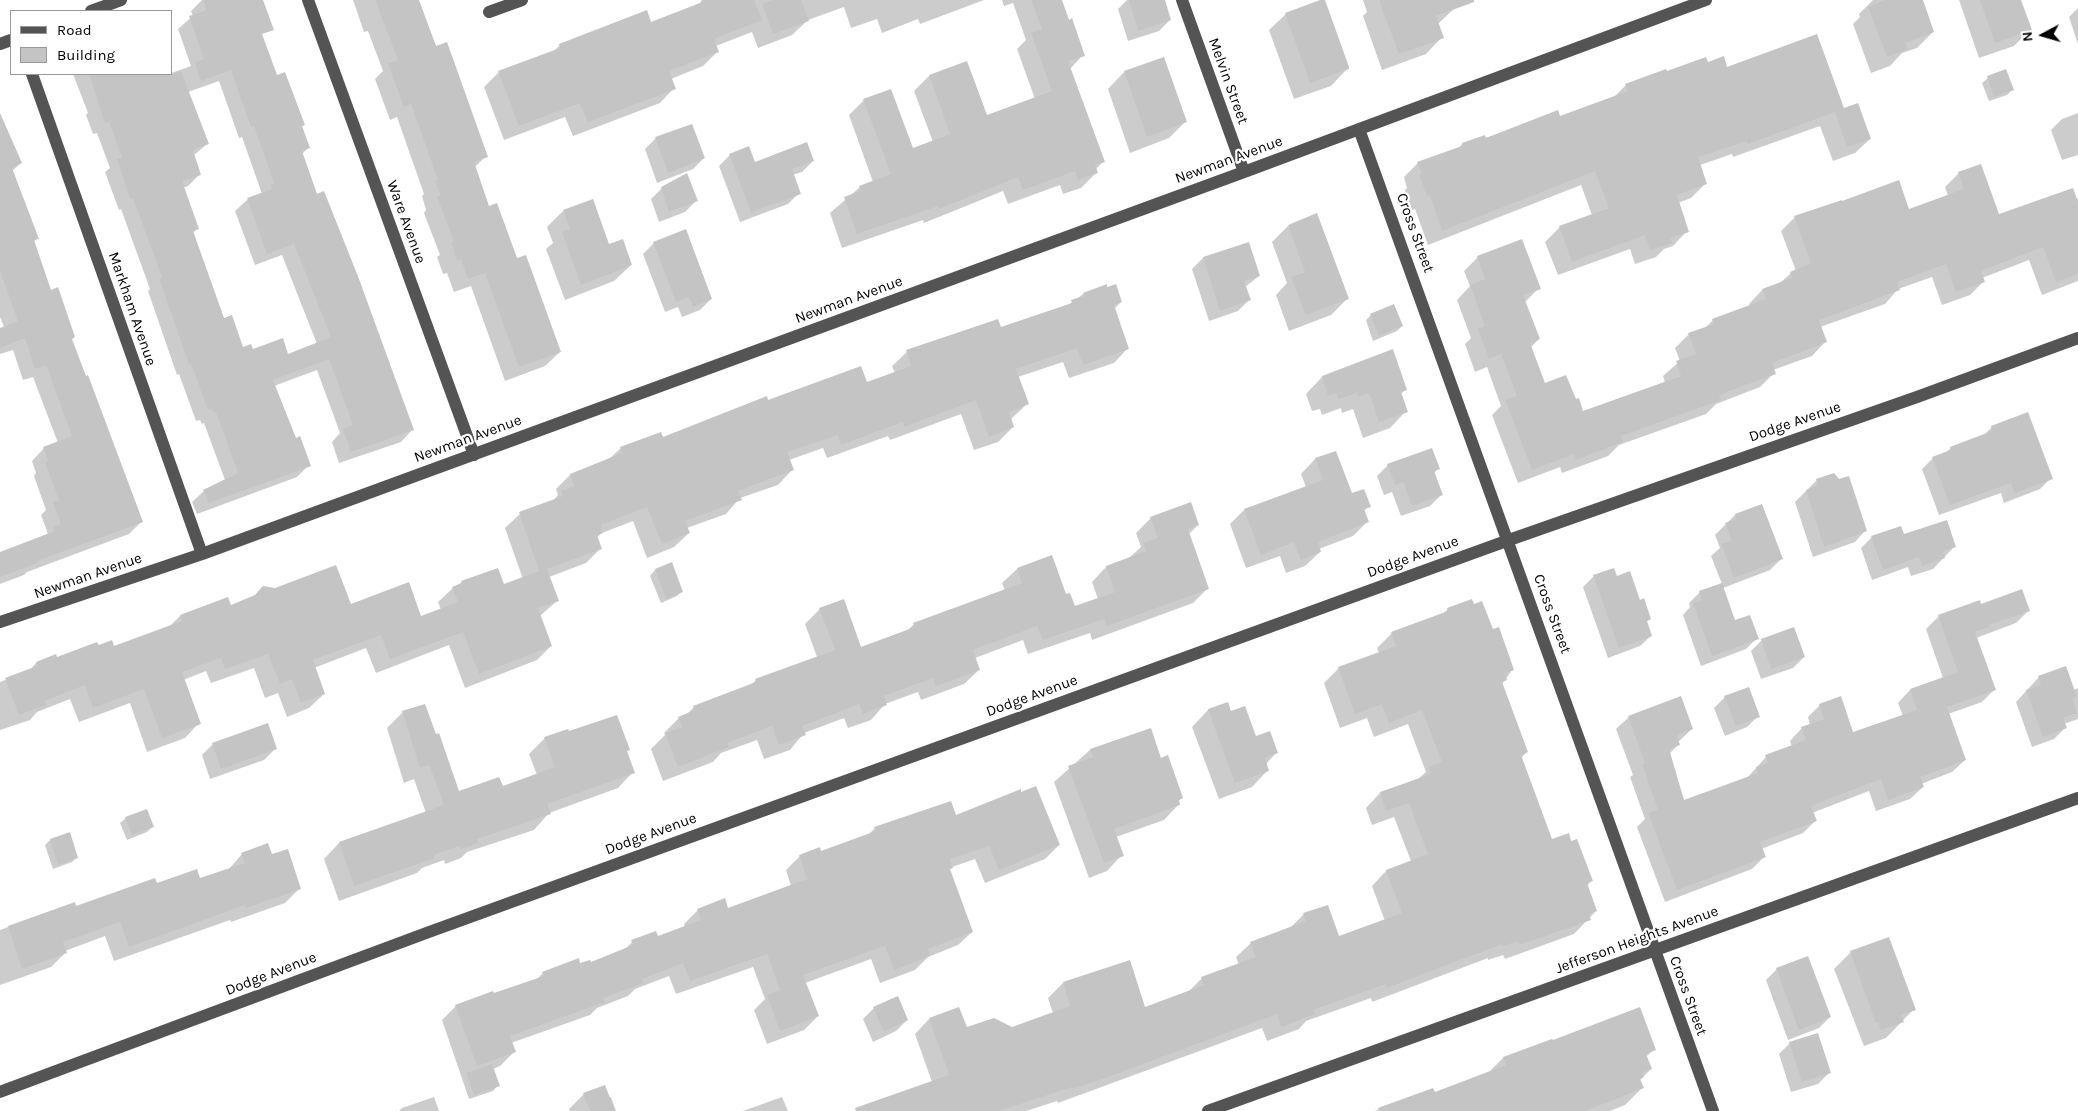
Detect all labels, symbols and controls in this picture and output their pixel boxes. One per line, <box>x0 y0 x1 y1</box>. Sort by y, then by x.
legend <box>10 10 172 75</box>
north arrow <box>2018 10 2068 60</box>
text: Road <box>57 21 92 39</box>
text: N <box>2019 31 2037 43</box>
street label: Melvin Street <box>1204 35 1252 127</box>
text: Building <box>57 46 115 64</box>
street label: Newman Avenue <box>1173 132 1285 188</box>
street label: Ware Avenue <box>383 178 429 266</box>
street label: Cross Street <box>1392 191 1438 275</box>
street label: Markham Avenue <box>104 250 160 368</box>
street label: Newman Avenue <box>793 272 905 328</box>
street label: Dodge Avenue <box>1747 398 1843 446</box>
street label: Newman Avenue <box>412 411 524 467</box>
street label: Dodge Avenue <box>1365 532 1461 582</box>
street label: Newman Avenue <box>32 549 144 603</box>
street label: Cross Street <box>1529 572 1575 656</box>
street label: Dodge Avenue <box>984 671 1080 721</box>
street label: Dodge Avenue <box>603 809 699 859</box>
street label: Jefferson Heights Avenue <box>1553 902 1721 978</box>
street label: Dodge Avenue <box>223 948 319 1000</box>
street label: Cross Street <box>1665 954 1711 1038</box>

